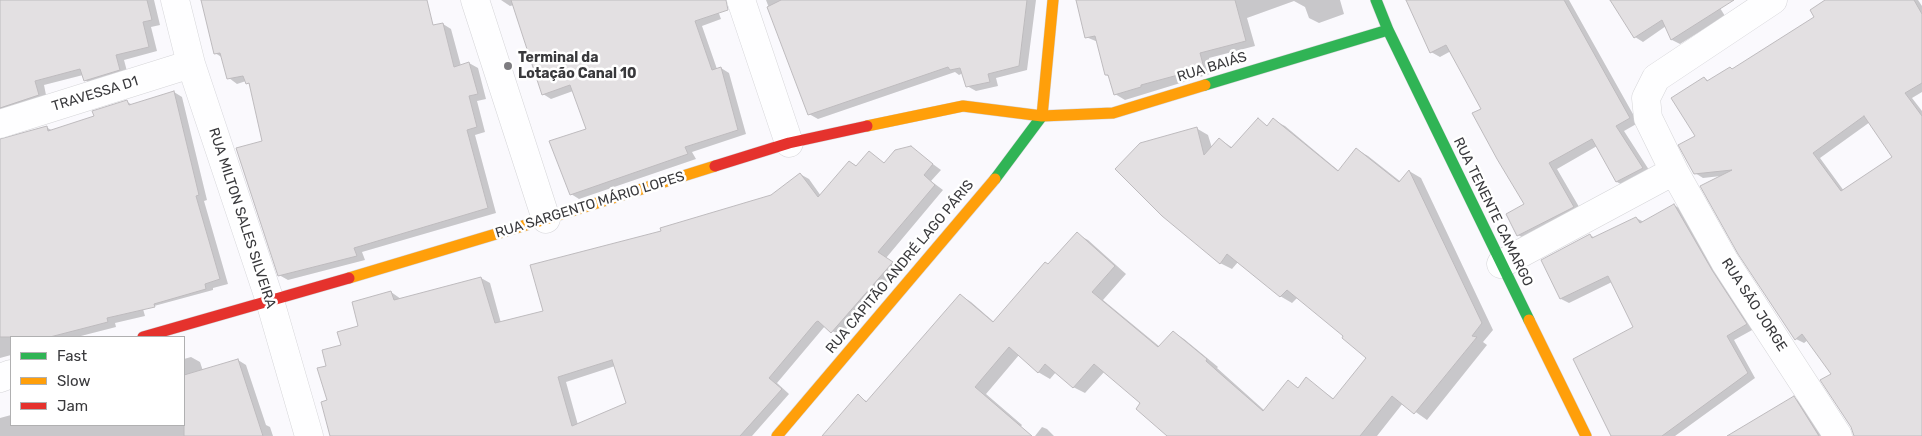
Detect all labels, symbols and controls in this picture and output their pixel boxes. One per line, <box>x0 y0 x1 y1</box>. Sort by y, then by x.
street label: RUA BAIÁS <box>1175 48 1249 86</box>
place label: Terminal da Lotação Canal 10 <box>518 50 636 82</box>
marker: Terminal da Lotação Canal 10 <box>502 60 514 72</box>
street label: TRAVESSA D1 <box>50 73 140 115</box>
street label: RUA MILTON SALES SILVEIRA <box>205 126 279 310</box>
street label: RUA TENENTE CAMARGO <box>1450 135 1536 289</box>
street label: RUA SARGENTO MÁRIO LOPES <box>493 168 687 242</box>
street label: RUA CAPITÃO ANDRÉ LAGO PÁRIS <box>823 177 977 357</box>
street label: RUA SÃO JORGE <box>1718 255 1790 355</box>
legend <box>10 336 185 426</box>
text: Fast <box>57 347 87 365</box>
text: Slow <box>57 372 90 390</box>
text: Jam <box>57 397 88 415</box>

